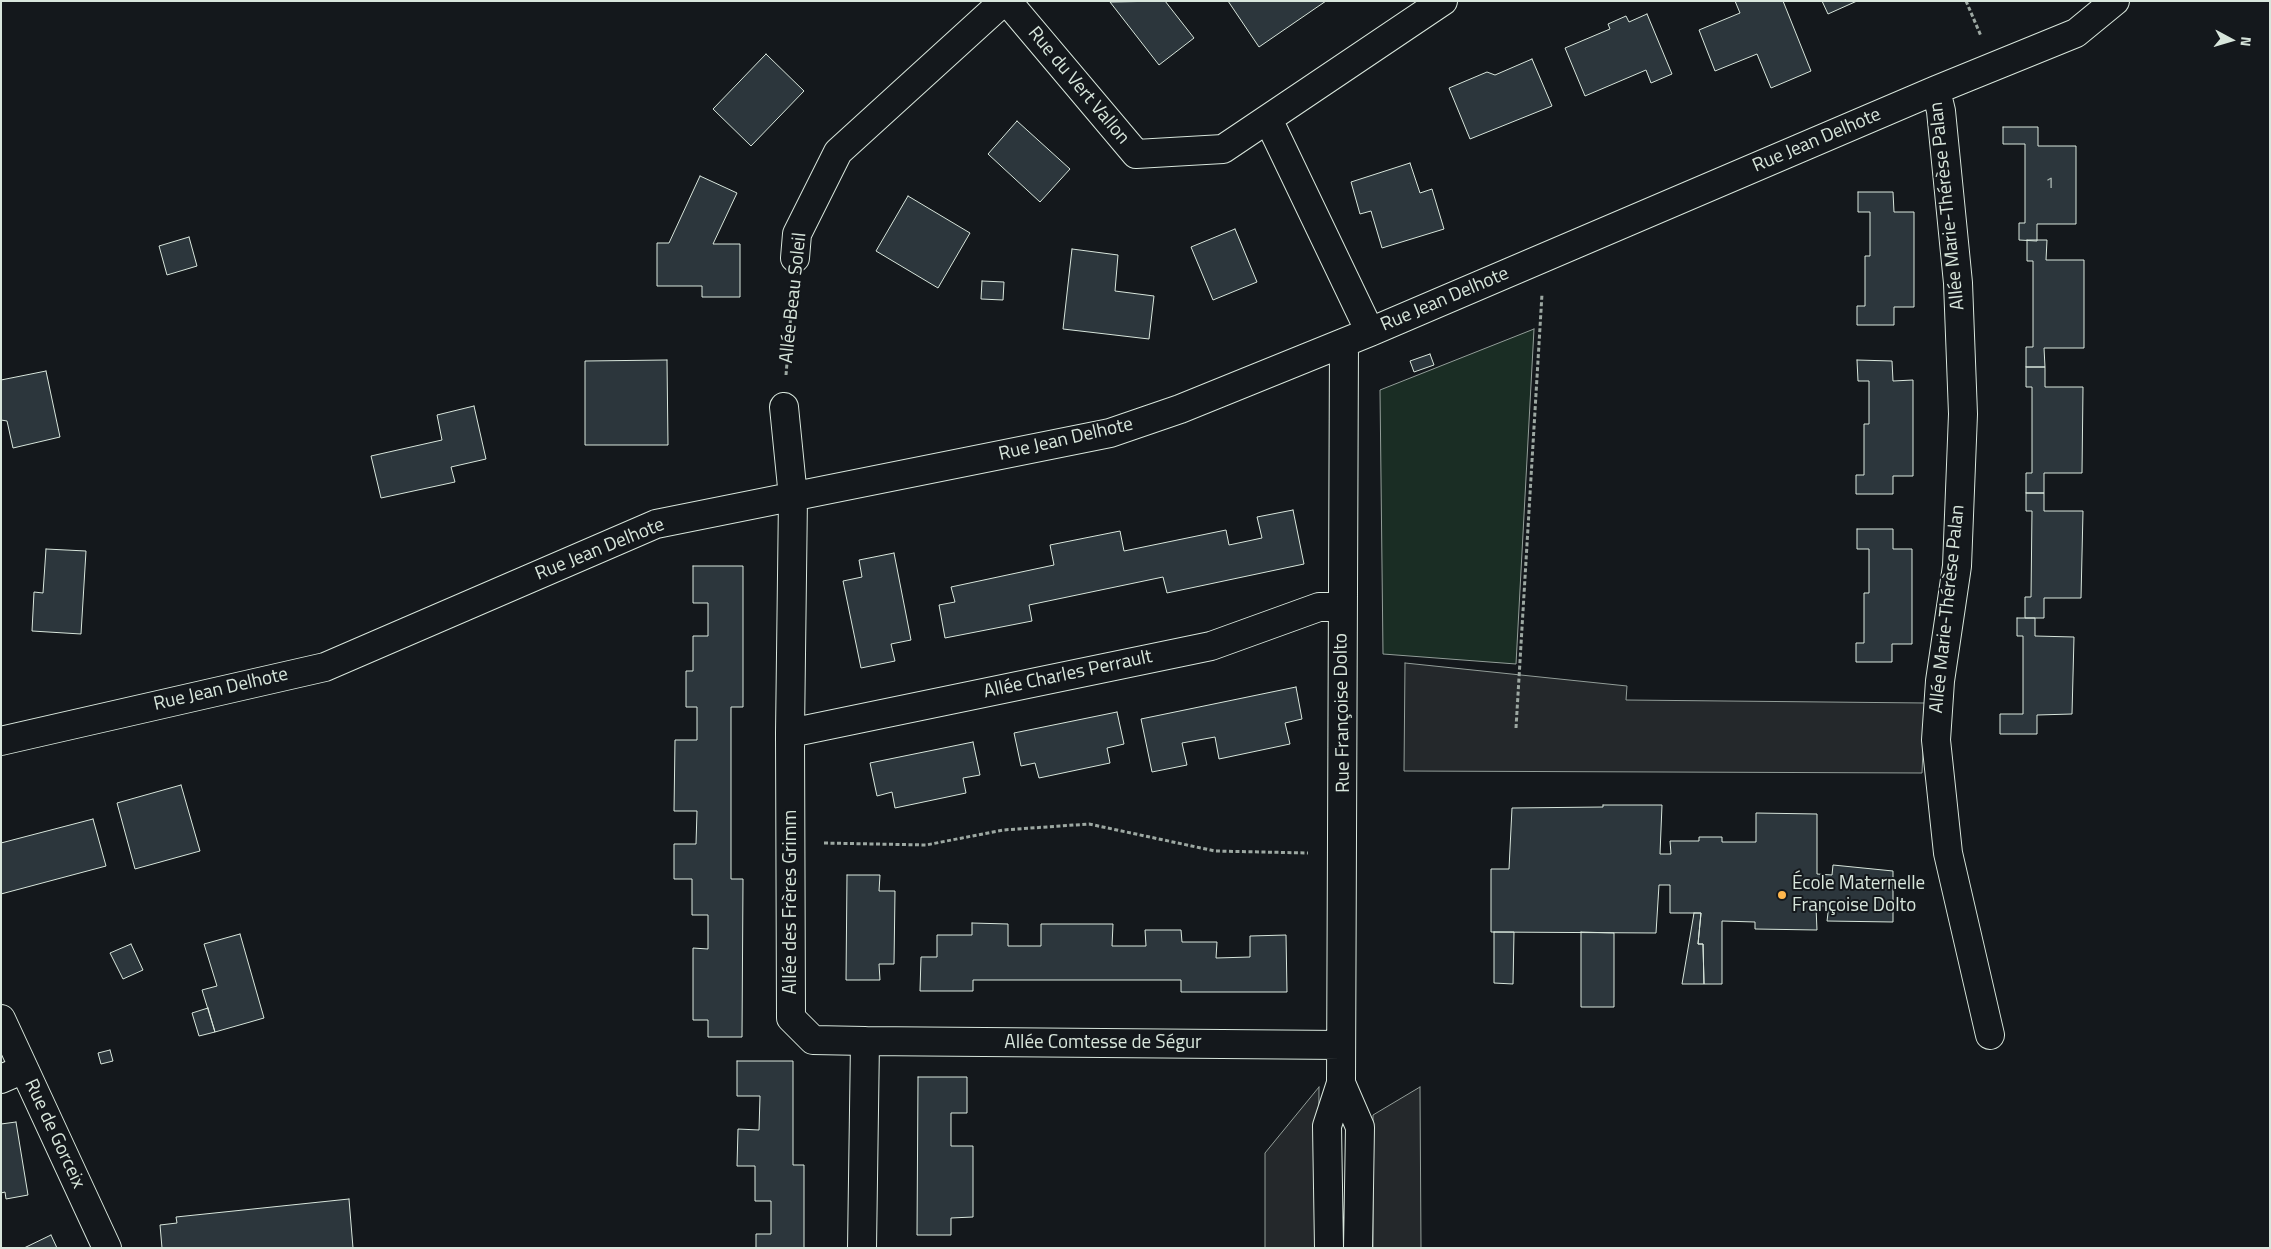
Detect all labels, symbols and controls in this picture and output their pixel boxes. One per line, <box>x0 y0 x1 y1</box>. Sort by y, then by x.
north arrow <box>2206 15 2256 65</box>
street label: Rue du Vert Vallon <box>1022 23 1134 149</box>
text: N <box>2235 36 2257 48</box>
street label: Allée Marie-Thérèse Palan <box>1926 101 1970 311</box>
street label: Rue Jean Delhote <box>1749 104 1885 178</box>
house number: 1 <box>2046 174 2054 194</box>
street label: Allée Beau Soleil <box>776 231 812 365</box>
street label: Rue Jean Delhote <box>1377 263 1513 337</box>
street label: Rue Jean Delhote <box>997 413 1135 467</box>
street label: Allée Marie-Thérèse Palan <box>1926 504 1970 714</box>
street label: Rue Jean Delhote <box>532 514 668 586</box>
street label: Rue Françoise Dolto <box>1330 633 1356 793</box>
street label: Allée Charles Perrault <box>982 646 1154 704</box>
street label: Rue Jean Delhote <box>152 663 290 717</box>
street label: Allée des Frères Grimm <box>780 810 802 994</box>
place label: École Maternelle Françoise Dolto <box>1792 873 1925 917</box>
marker: École Maternelle Françoise Dolto <box>1776 889 1788 901</box>
street label: Allée Comtesse de Ségur <box>1004 1032 1202 1054</box>
street label: Rue de Gorceix <box>19 1076 89 1192</box>

